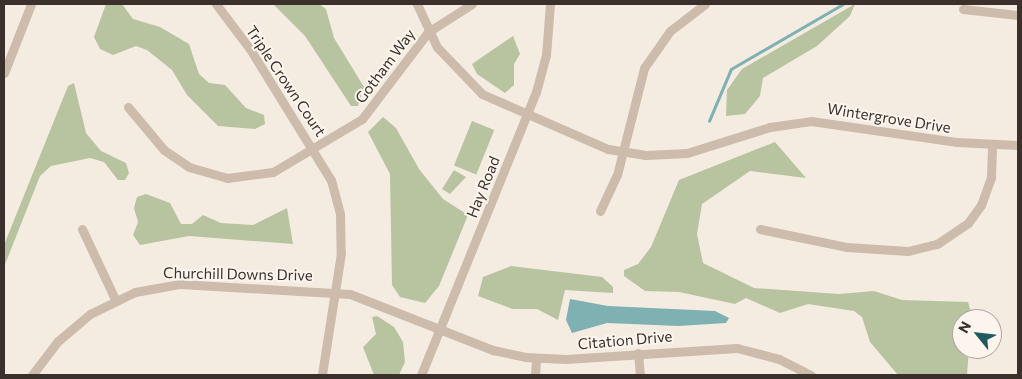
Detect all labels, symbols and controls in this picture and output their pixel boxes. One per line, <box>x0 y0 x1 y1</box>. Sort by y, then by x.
street label: Triple Crown Court <box>242 22 330 140</box>
street label: Gotham Way <box>351 25 419 107</box>
street label: Wintergrove Drive <box>826 99 952 137</box>
street label: Hay Road <box>463 154 503 220</box>
street label: Churchill Downs Drive <box>163 264 313 284</box>
north arrow <box>952 309 1002 359</box>
text: N <box>954 318 974 336</box>
street label: Citation Drive <box>577 327 673 353</box>

